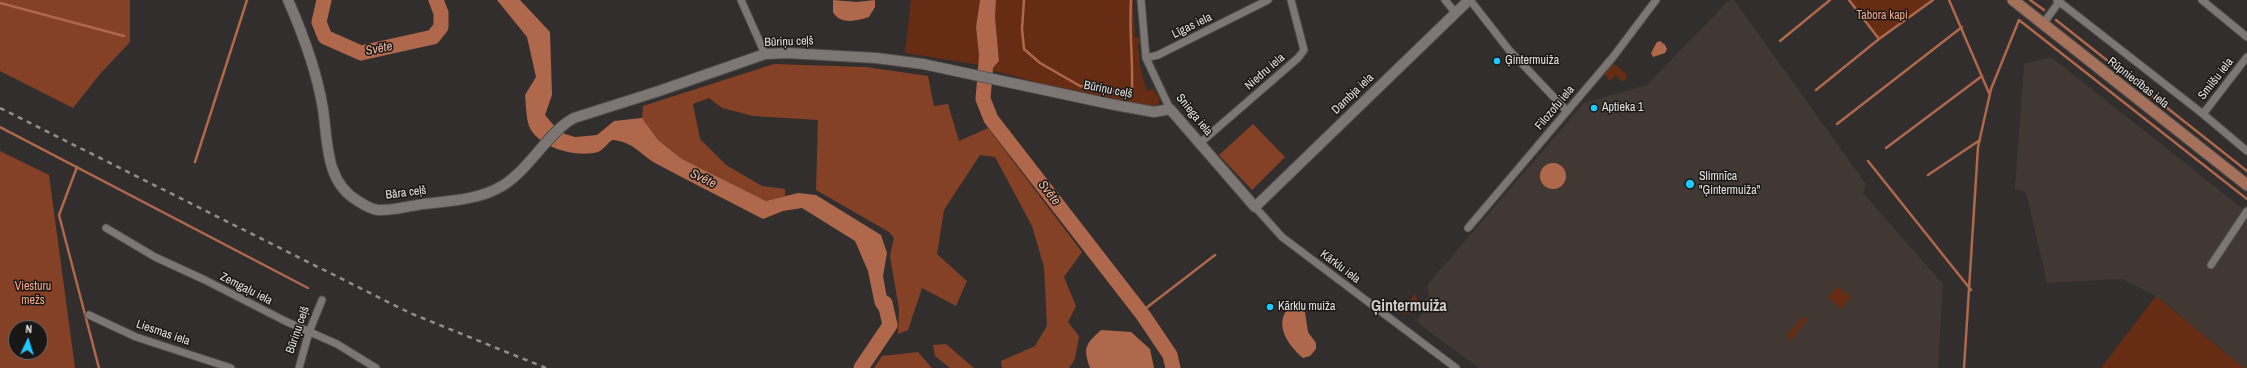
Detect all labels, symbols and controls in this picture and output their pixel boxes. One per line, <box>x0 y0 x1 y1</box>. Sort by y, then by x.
park label: Tabora kapi <box>1856 9 1908 23</box>
street label: Līgas iela <box>1170 10 1214 42</box>
street label: Būriņu ceļš <box>764 34 814 50</box>
water label: Svēte <box>364 39 394 59</box>
street label: Niedru iela <box>1242 51 1288 93</box>
place label: Ģintermuiža <box>1505 54 1559 68</box>
street label: Rūpniecības iela <box>2104 55 2172 111</box>
street label: Smilšu iela <box>2195 55 2237 103</box>
marker: Ģintermuiža <box>1492 56 1502 66</box>
street label: Dambja iela <box>1329 71 1377 117</box>
street label: Būriņu ceļš <box>1082 78 1134 102</box>
street label: Filozofu iela <box>1532 83 1578 133</box>
street label: Sniega iela <box>1173 91 1215 139</box>
place label: Aptieka 1 <box>1602 101 1644 115</box>
marker: Aptieka 1 <box>1589 103 1599 113</box>
water label: Svēte <box>687 166 719 192</box>
place label: Slimnīca "Ģintermuiža" <box>1699 170 1760 198</box>
water label: Svēte <box>1034 177 1064 209</box>
marker: Slimnīca "Ģintermuiža" <box>1684 178 1696 190</box>
street label: Bāra ceļš <box>385 183 427 203</box>
street label: Kārklu iela <box>1317 247 1363 287</box>
street label: Zemgaļu iela <box>217 270 275 308</box>
park label: Viesturu mežs <box>15 280 51 308</box>
district label: Ģintermuiža <box>1371 297 1447 317</box>
place label: Kārklu muiža <box>1278 300 1335 314</box>
marker: Kārklu muiža <box>1265 302 1275 312</box>
street label: Būriņu ceļš <box>283 304 313 356</box>
street label: Liesmas iela <box>134 317 192 349</box>
north arrow <box>8 320 48 360</box>
text: N <box>25 322 32 336</box>

